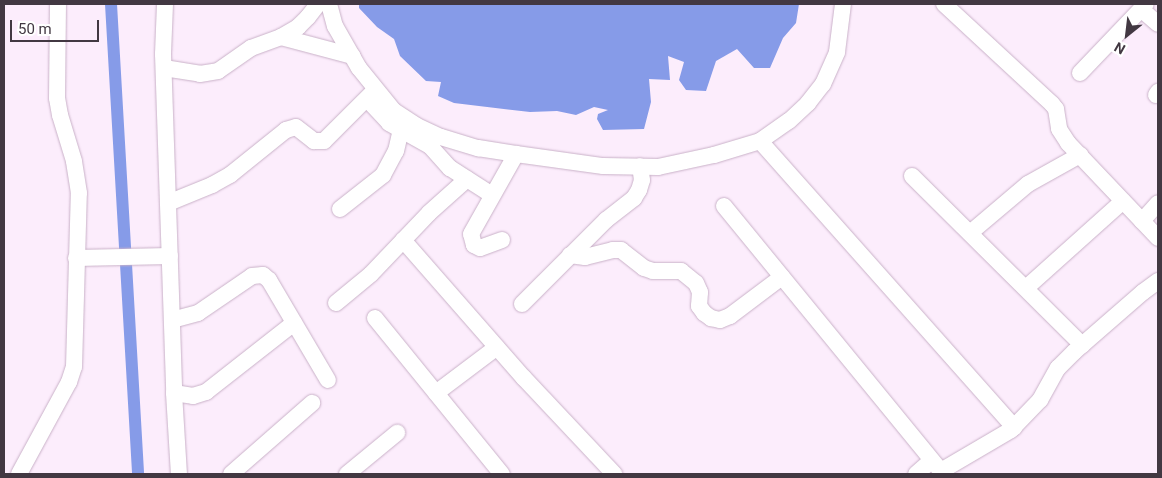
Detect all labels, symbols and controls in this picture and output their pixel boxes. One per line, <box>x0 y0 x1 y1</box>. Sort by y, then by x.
scale bar <box>12 10 101 42</box>
north arrow <box>1102 10 1152 60</box>
text: 50 m <box>18 20 52 38</box>
text: N <box>1112 39 1128 58</box>

